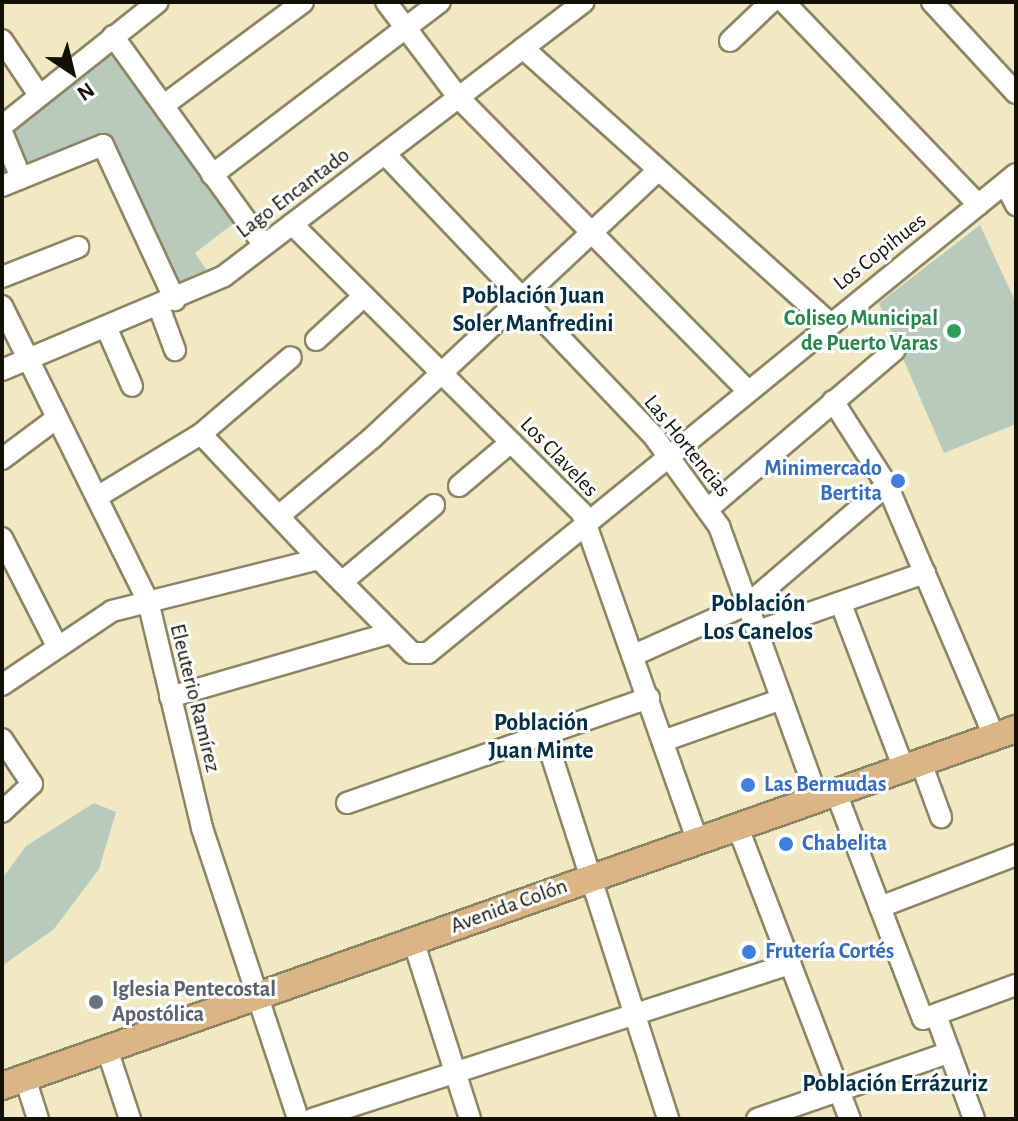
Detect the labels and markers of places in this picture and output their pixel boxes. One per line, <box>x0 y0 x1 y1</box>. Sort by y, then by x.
place label: Coliseo Municipal de Puerto Varas <box>784 305 938 356</box>
marker: Coliseo Municipal de Puerto Varas <box>945 322 963 340</box>
place label: Minimercado Bertita <box>764 455 882 506</box>
marker: Minimercado Bertita <box>889 472 907 490</box>
place label: Las Bermudas <box>764 772 886 798</box>
marker: Las Bermudas <box>739 776 757 794</box>
place label: Chabelita <box>802 831 887 857</box>
marker: Chabelita <box>777 835 795 853</box>
place label: Frutería Cortés <box>765 939 894 965</box>
marker: Frutería Cortés <box>740 943 758 961</box>
place label: Iglesia Pentecostal Apostólica <box>112 976 276 1028</box>
marker: Iglesia Pentecostal Apostólica <box>87 993 105 1011</box>

